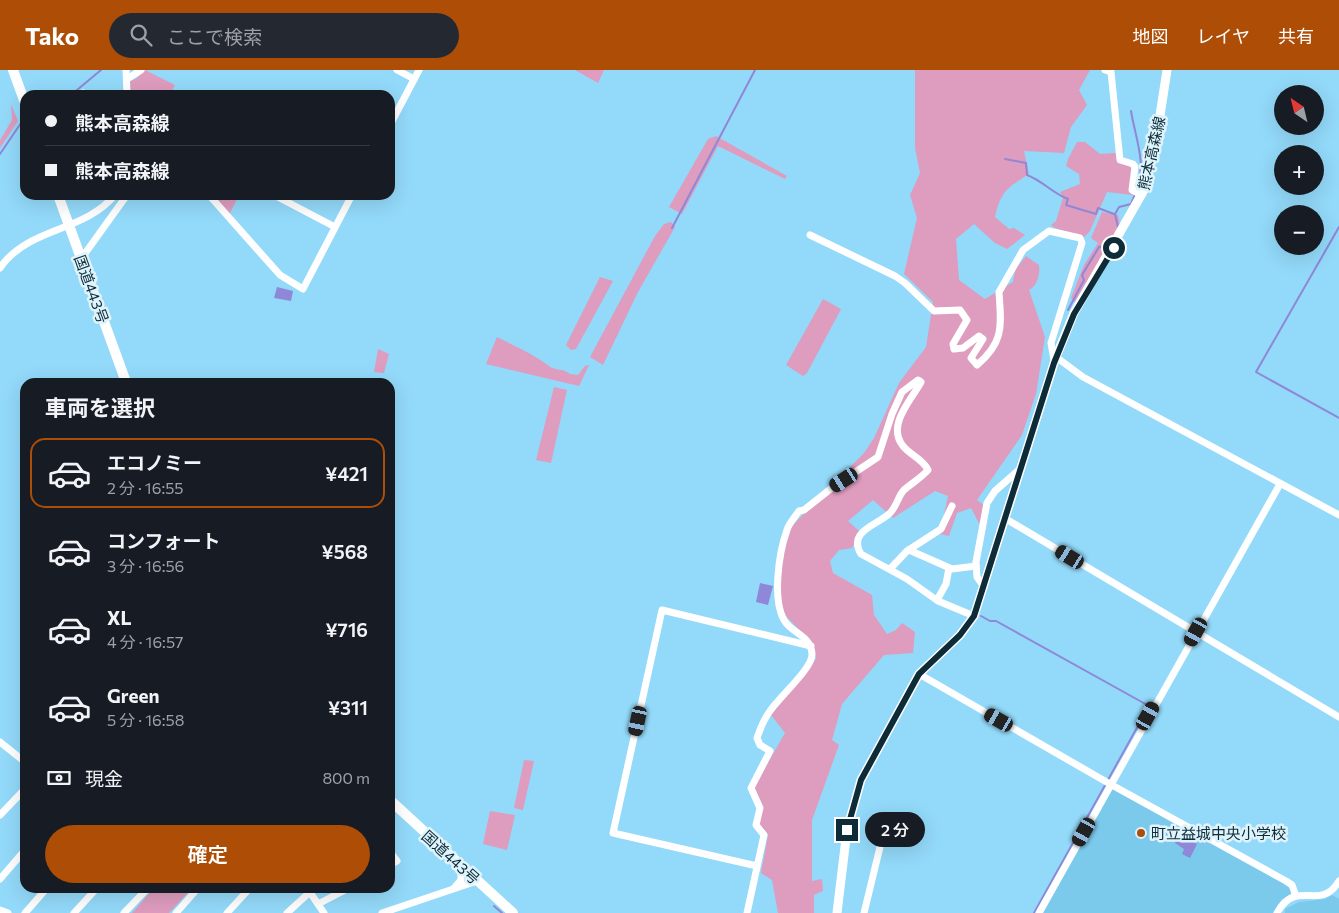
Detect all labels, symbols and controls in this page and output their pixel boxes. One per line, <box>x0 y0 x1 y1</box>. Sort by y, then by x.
search box <box>109 13 459 58</box>
text: Tako <box>25 21 79 50</box>
icon: search <box>127 21 155 49</box>
text: ここで検索 <box>167 25 262 48</box>
text: 地図 <box>1133 25 1169 47</box>
text: レイヤ <box>1197 25 1250 47</box>
text: 共有 <box>1278 25 1314 47</box>
north arrow <box>1274 85 1324 135</box>
map controls <box>1274 85 1324 255</box>
text: 熊本高森線 <box>75 111 170 134</box>
street label: 熊本高森線 <box>1134 114 1168 192</box>
button: + <box>1274 145 1324 195</box>
text: 熊本高森線 <box>75 159 170 182</box>
button: − <box>1274 205 1324 255</box>
route start <box>1103 237 1125 259</box>
street label: 国道443号 <box>71 252 113 326</box>
text: 車両を選択 <box>45 394 155 421</box>
icon: car <box>47 451 92 496</box>
text: エコノミー <box>107 451 202 474</box>
text: ¥421 <box>325 462 368 485</box>
car <box>827 466 860 494</box>
text: 2 分 · 16:55 <box>107 478 184 497</box>
icon: car <box>47 529 92 574</box>
text: コンフォート <box>107 529 220 552</box>
text: ¥568 <box>321 540 368 563</box>
car <box>1053 543 1086 571</box>
text: 3 分 · 16:56 <box>107 556 184 575</box>
text: XL <box>107 606 132 629</box>
icon: car <box>47 607 92 652</box>
car <box>1182 615 1209 649</box>
text: ¥716 <box>325 618 368 641</box>
text: 4 分 · 16:57 <box>107 632 184 651</box>
text: Green <box>107 684 159 707</box>
icon: car <box>47 685 92 730</box>
text: ¥311 <box>328 696 368 719</box>
car <box>1134 699 1161 733</box>
car <box>627 705 648 737</box>
car <box>982 706 1015 734</box>
text: 5 分 · 16:58 <box>107 710 184 729</box>
icon: cash <box>45 764 73 792</box>
text: 現金 <box>85 767 123 790</box>
text: 800 m <box>322 768 370 787</box>
callout: 2 分 <box>864 812 924 848</box>
car <box>1070 815 1097 849</box>
route end <box>836 819 858 841</box>
text: 2 分 <box>881 820 909 839</box>
place label: 町立益城中央小学校 <box>1151 824 1286 842</box>
button: 確定 <box>45 825 370 883</box>
street label: 国道443号 <box>418 826 484 888</box>
marker: 町立益城中央小学校 <box>1135 827 1147 839</box>

